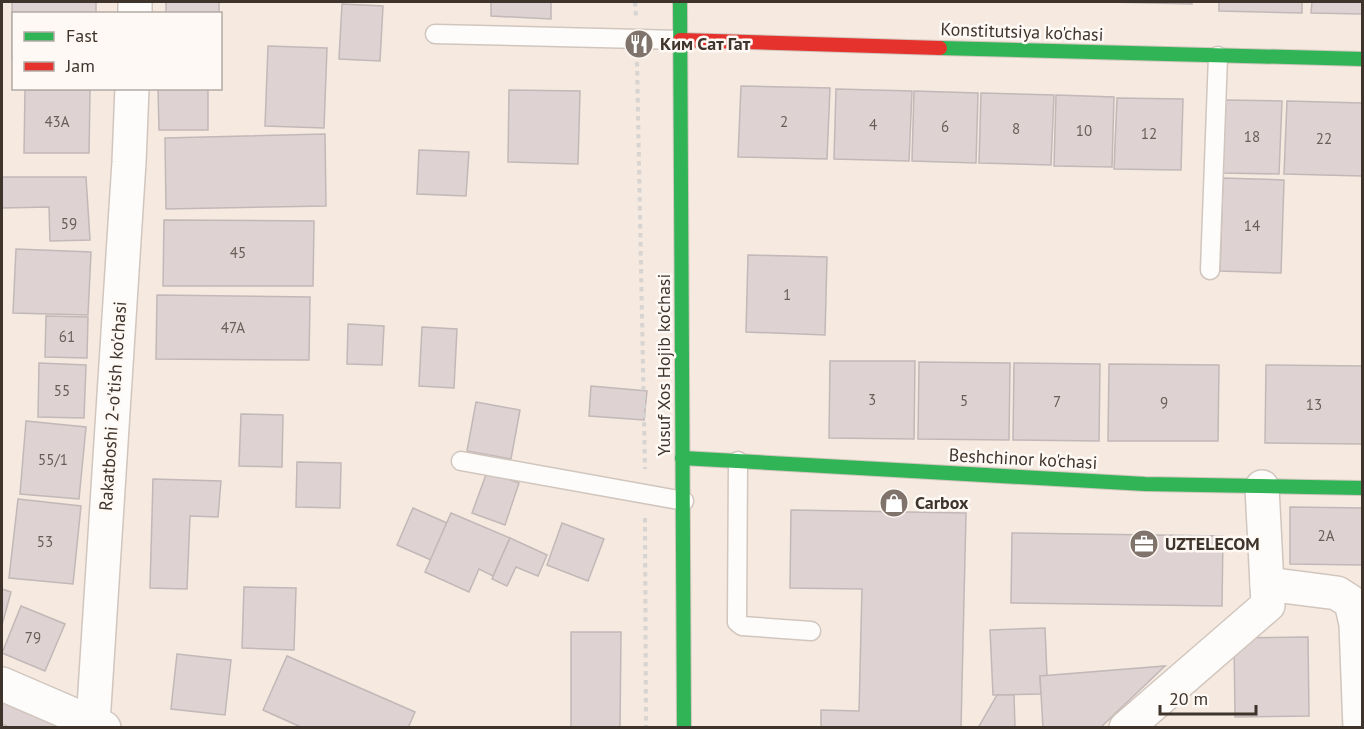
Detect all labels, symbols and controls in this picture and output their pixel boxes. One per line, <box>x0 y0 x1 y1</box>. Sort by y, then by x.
legend <box>12 12 222 90</box>
street label: Konstitutsiya ko'chasi <box>940 17 1104 46</box>
text: Fast <box>66 24 98 47</box>
restaurant icon: Ким Сат Гат <box>623 28 655 60</box>
place label: Ким Сат Гат <box>660 32 751 55</box>
text: Jam <box>65 54 95 77</box>
house number: 43A <box>44 112 70 131</box>
house number: 2 <box>780 112 788 131</box>
house number: 4 <box>869 115 877 134</box>
house number: 6 <box>941 117 949 136</box>
house number: 8 <box>1012 119 1020 138</box>
house number: 10 <box>1076 121 1092 140</box>
house number: 12 <box>1141 124 1157 143</box>
house number: 18 <box>1244 127 1260 146</box>
house number: 22 <box>1316 129 1332 148</box>
house number: 59 <box>61 214 77 233</box>
house number: 14 <box>1244 216 1260 235</box>
house number: 45 <box>230 243 246 262</box>
street label: Yusuf Xos Hojib ko'chasi <box>652 274 675 456</box>
house number: 1 <box>783 285 791 304</box>
street label: Rakatboshi 2-o'tish ko'chasi <box>94 300 131 512</box>
house number: 47A <box>221 318 245 337</box>
house number: 61 <box>59 327 75 346</box>
house number: 55 <box>54 381 70 400</box>
house number: 3 <box>868 390 876 409</box>
house number: 5 <box>960 391 968 410</box>
house number: 7 <box>1053 392 1061 411</box>
house number: 9 <box>1160 393 1168 412</box>
house number: 13 <box>1306 395 1322 414</box>
street label: Beshchinor ko'chasi <box>948 443 1098 474</box>
house number: 55/1 <box>38 450 68 469</box>
shop icon: Carbox <box>878 487 910 519</box>
place label: Carbox <box>915 491 969 514</box>
house number: 2A <box>1318 526 1335 545</box>
office icon: UZTELECOM <box>1128 528 1160 560</box>
house number: 53 <box>37 532 53 551</box>
place label: UZTELECOM <box>1165 532 1260 555</box>
house number: 79 <box>25 628 41 647</box>
scale bar <box>1160 678 1256 716</box>
text: 20 m <box>1169 687 1208 710</box>

